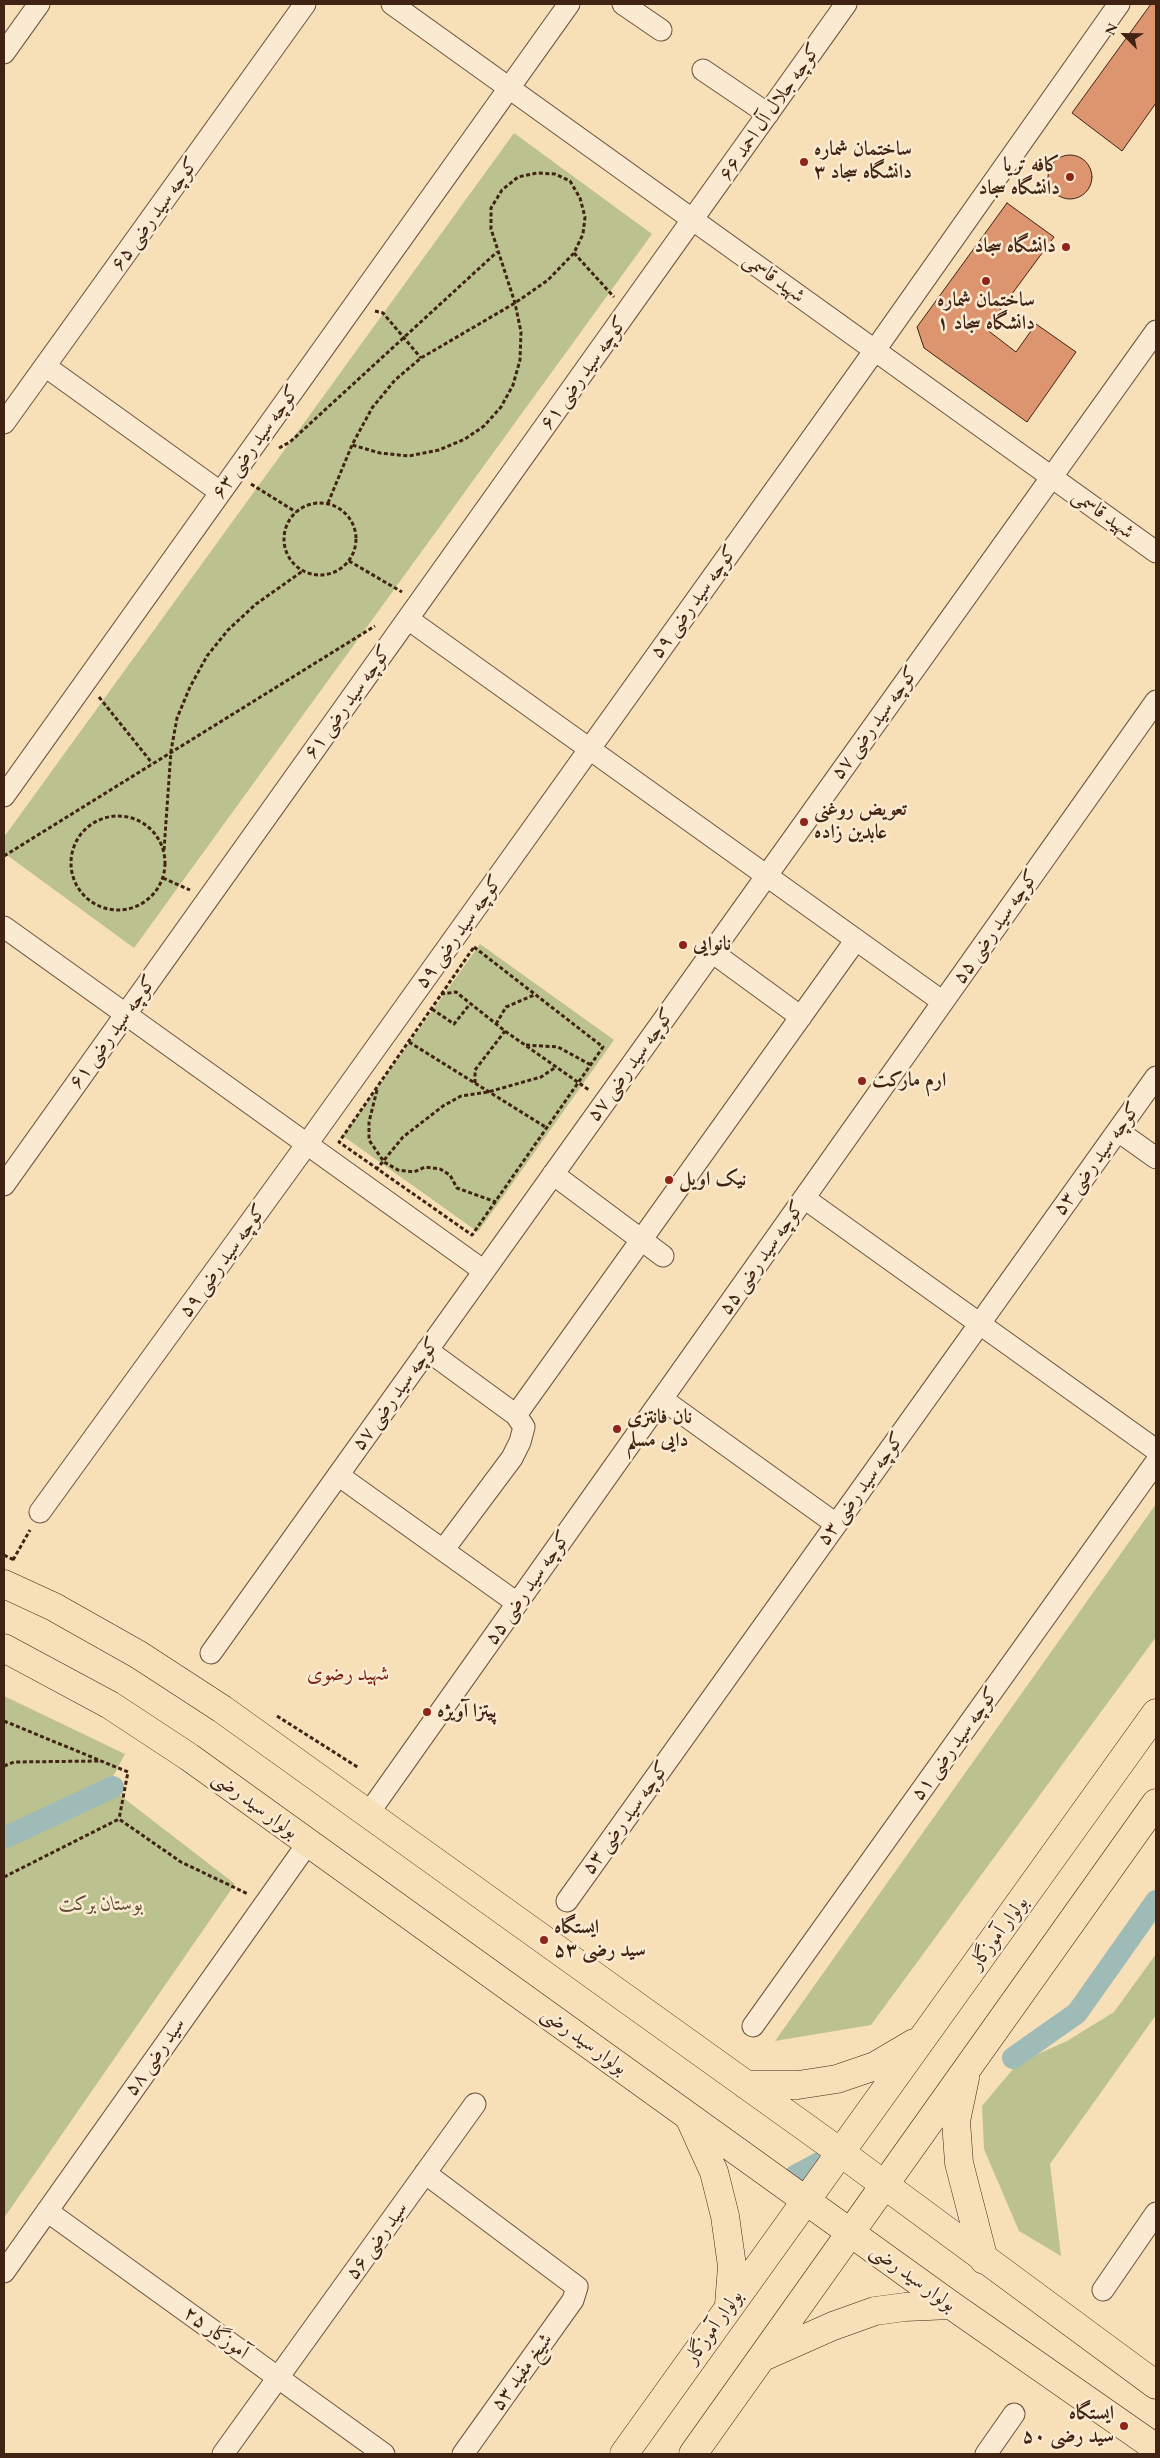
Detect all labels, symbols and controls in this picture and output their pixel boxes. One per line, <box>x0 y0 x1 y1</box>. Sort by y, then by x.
north arrow <box>1100 10 1150 60</box>
text: N <box>1101 20 1122 38</box>
street label: کوچه جلال آل احمد ۶۶ <box>714 39 826 185</box>
place label: ساختمان شماره ۳ دانشگاه سجاد <box>814 138 912 185</box>
street label: کوچه سید رضی ۶۵ <box>106 153 204 275</box>
place label: کافه تریا دانشگاه سجاد <box>978 154 1060 201</box>
marker: ساختمان شماره ۳ دانشگاه سجاد <box>798 156 810 168</box>
marker: کافه تریا دانشگاه سجاد <box>1064 171 1076 183</box>
place label: دانشگاه سجاد <box>974 235 1056 259</box>
marker: دانشگاه سجاد <box>1060 241 1072 253</box>
street label: شهید قاسمی <box>738 248 810 308</box>
marker: ساختمان شماره ۱ دانشگاه سجاد <box>980 275 992 287</box>
place label: ساختمان شماره ۱ دانشگاه سجاد <box>937 289 1035 336</box>
street label: کوچه سید رضی ۶۱ <box>535 312 633 434</box>
street label: کوچه سید رضی ۶۳ <box>207 381 305 503</box>
street label: شهید قاسمی <box>1067 484 1139 544</box>
street label: کوچه سید رضی ۵۹ <box>645 541 743 663</box>
street label: کوچه سید رضی ۶۱ <box>299 641 397 763</box>
street label: کوچه سید رضی ۵۷ <box>826 662 924 784</box>
place label: تعویض روغنی عابدین زاده <box>814 798 907 845</box>
marker: تعویض روغنی عابدین زاده <box>798 816 810 828</box>
street label: کوچه سید رضی ۵۵ <box>948 865 1044 989</box>
street label: کوچه سید رضی ۵۹ <box>410 871 508 993</box>
place label: نانوایی <box>693 933 731 957</box>
marker: نانوایی <box>677 939 689 951</box>
street label: کوچه سید رضی ۶۱ <box>64 971 162 1093</box>
street label: کوچه سید رضی ۵۷ <box>582 1004 680 1126</box>
place label: ارم مارکت <box>872 1069 946 1093</box>
marker: ارم مارکت <box>856 1075 868 1087</box>
street label: کوچه سید رضی ۵۳ <box>1048 1098 1146 1220</box>
place label: نیک اویل <box>679 1168 747 1192</box>
marker: نیک اویل <box>663 1174 675 1186</box>
street label: کوچه سید رضی ۵۵ <box>714 1196 810 1320</box>
street label: کوچه سید رضی ۵۹ <box>174 1200 272 1322</box>
street label: کوچه سید رضی ۵۷ <box>347 1333 445 1455</box>
place label: نان فانتزی دایی مسلم <box>627 1406 692 1453</box>
marker: نان فانتزی دایی مسلم <box>611 1423 623 1435</box>
street label: کوچه سید رضی ۵۳ <box>812 1428 910 1550</box>
street label: کوچه سید رضی ۵۵ <box>480 1526 576 1650</box>
district label: شهید رضوی <box>307 1661 389 1687</box>
street label: کوچه سید رضی ۵۱ <box>906 1683 1004 1805</box>
place label: پیتزا آویژه <box>437 1700 497 1724</box>
marker: پیتزا آویژه <box>421 1706 433 1718</box>
street label: کوچه سید رضی ۵۳ <box>577 1757 675 1879</box>
street label: بولوار سید رضی <box>207 1766 303 1844</box>
street label: بولوار آموزگار <box>964 1892 1034 1974</box>
park label: بوستان برکت <box>59 1893 143 1917</box>
place label: ایستگاه سید رضی ۵۳ <box>554 1916 646 1963</box>
marker: ایستگاه سید رضی ۵۳ <box>538 1934 550 1946</box>
street label: بولوار سید رضی <box>536 2002 632 2080</box>
street label: سید رضی ۵۸ <box>119 2013 191 2101</box>
street label: سید رضی ۵۶ <box>341 2197 413 2285</box>
street label: بولوار سید رضی <box>865 2239 961 2317</box>
street label: بولوار آموزگار <box>680 2285 748 2369</box>
street label: آموزگار ۲۵ <box>179 2301 253 2365</box>
street label: شیخ مفید ۵۳ <box>486 2329 558 2415</box>
place label: ایستگاه سید رضی ۵۰ <box>1022 2402 1114 2449</box>
marker: ایستگاه سید رضی ۵۰ <box>1118 2420 1130 2432</box>

